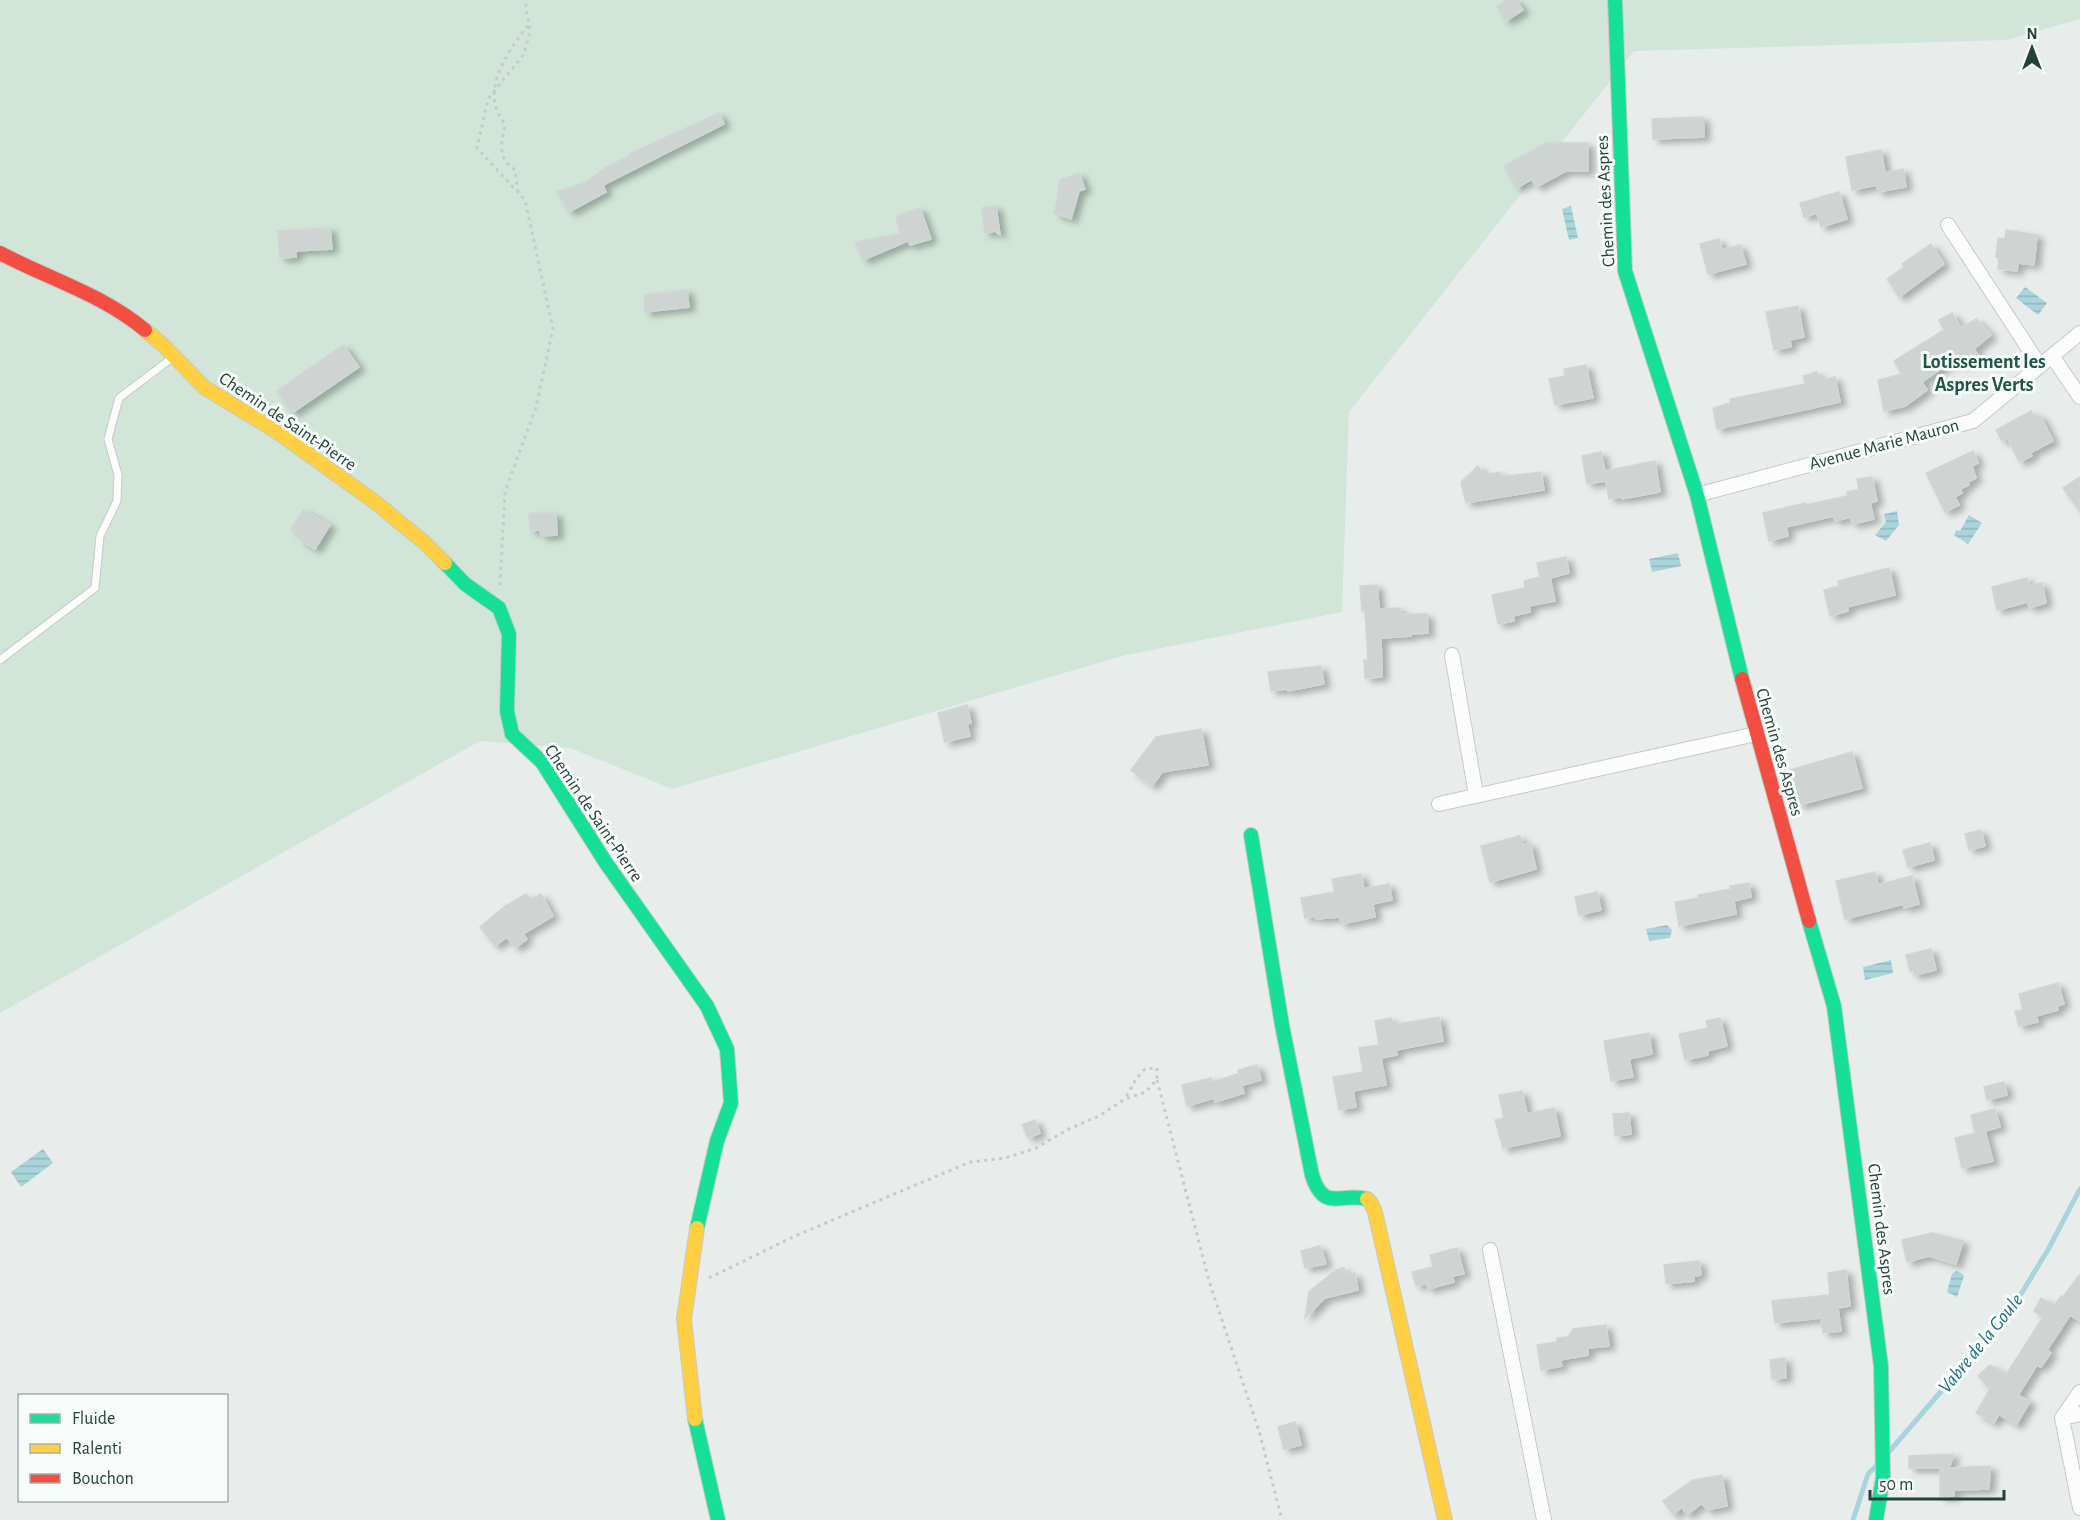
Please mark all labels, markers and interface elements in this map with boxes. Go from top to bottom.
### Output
north arrow [2002,18,2062,78]
text: N [2026,26,2038,42]
street label: Chemin des Aspres [1594,135,1618,267]
district label: Lotissement les Aspres Verts [1922,352,2046,395]
street label: Chemin de Saint-Pierre [216,369,359,474]
street label: Avenue Marie Mauron [1807,416,1961,474]
street label: Chemin des Aspres [1752,686,1806,818]
street label: Chemin de Saint-Pierre [541,742,646,885]
street label: Chemin des Aspres [1864,1162,1898,1296]
water label: Vabre de la Goule [1935,1290,2027,1397]
legend [18,1394,228,1502]
text: Fluide [72,1410,115,1428]
text: Ralenti [72,1440,122,1458]
scale bar [1870,1463,2004,1501]
text: Bouchon [72,1470,134,1488]
text: 50 m [1879,1476,1913,1494]

